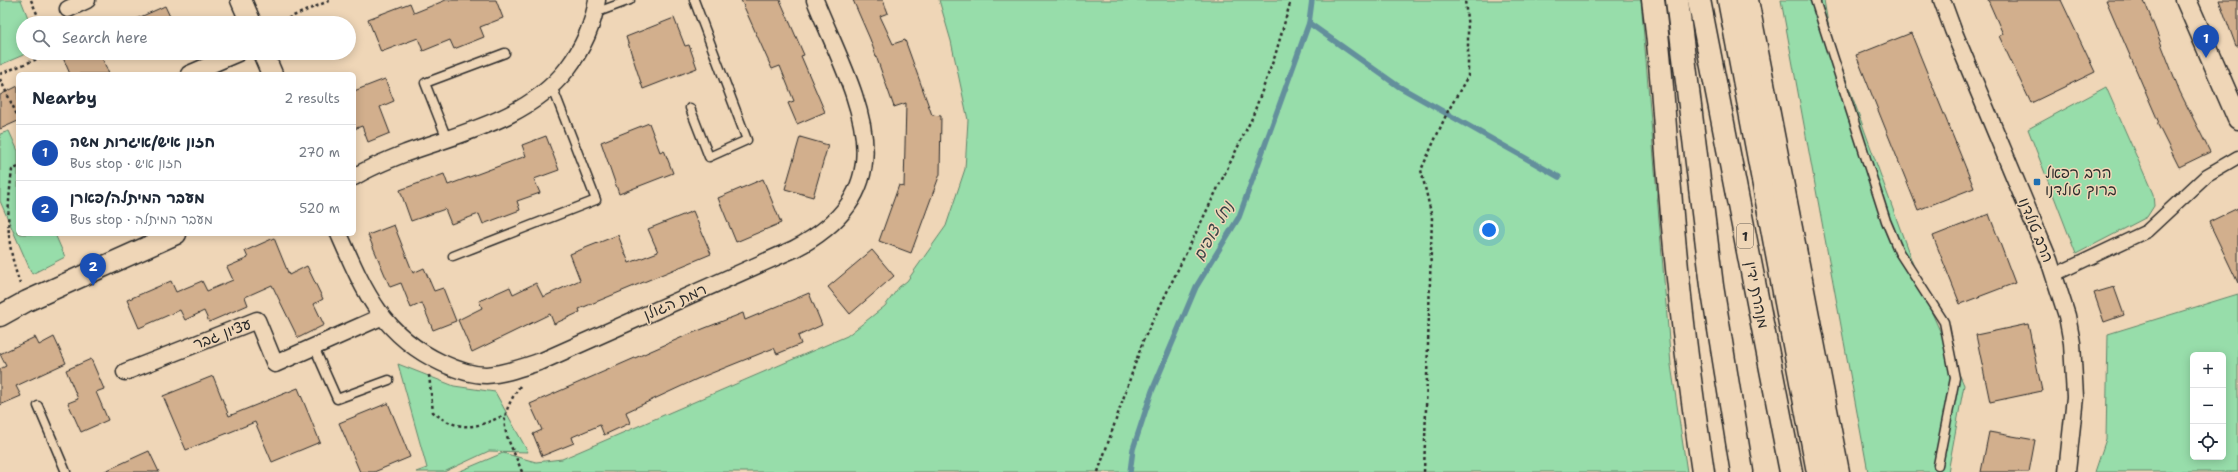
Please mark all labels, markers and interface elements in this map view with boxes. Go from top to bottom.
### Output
search box [16,16,356,60]
pin: 1 [2193,25,2219,58]
icon: search [30,27,52,49]
text: Search here [62,28,148,48]
text: Nearby [32,87,97,109]
text: 2 results [284,90,340,107]
text: חזון איש/איגרות משה [70,132,215,152]
text: 1 [42,144,48,161]
text: 270 m [298,144,340,161]
text: Bus stop · חזון איש [70,155,182,172]
place label: הרב רפאל ברוך טולדנו [2045,163,2117,200]
marker: הרב רפאל ברוך טולדנו [2032,177,2042,187]
text: מעבר המיתלה/פארן [70,188,205,208]
street label: הרב טולדנו [2014,195,2058,265]
water label: נחל צופים [1188,197,1238,264]
text: 2 [40,200,50,217]
text: 520 m [299,200,340,217]
text: Bus stop · מעבר המיתלה [70,211,213,228]
your location [1479,220,1499,240]
road number: 1 [1737,224,1753,248]
pin: 2 [80,253,106,286]
street label: מנהרת ידין [1741,260,1773,330]
street label: רמת הגולן [640,279,710,325]
street label: עציון גבר [190,314,254,354]
map controls [2190,352,2226,460]
button: + [2190,352,2226,388]
button: − [2190,388,2226,424]
button: locate [2190,424,2226,460]

